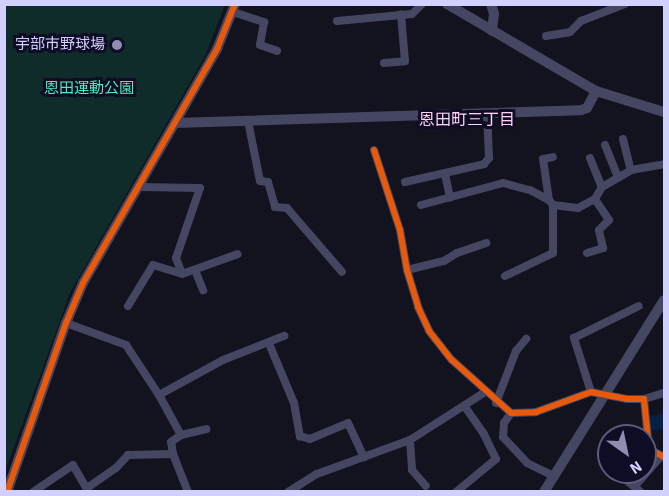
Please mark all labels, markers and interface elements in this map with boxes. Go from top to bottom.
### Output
place label: 宇部市野球場 [15,36,105,54]
marker: 宇部市野球場 [110,38,124,52]
park label: 恩田運動公園 [44,80,134,98]
district label: 恩田町三丁目 [419,110,515,130]
north arrow [597,424,657,484]
text: N [625,455,646,480]

